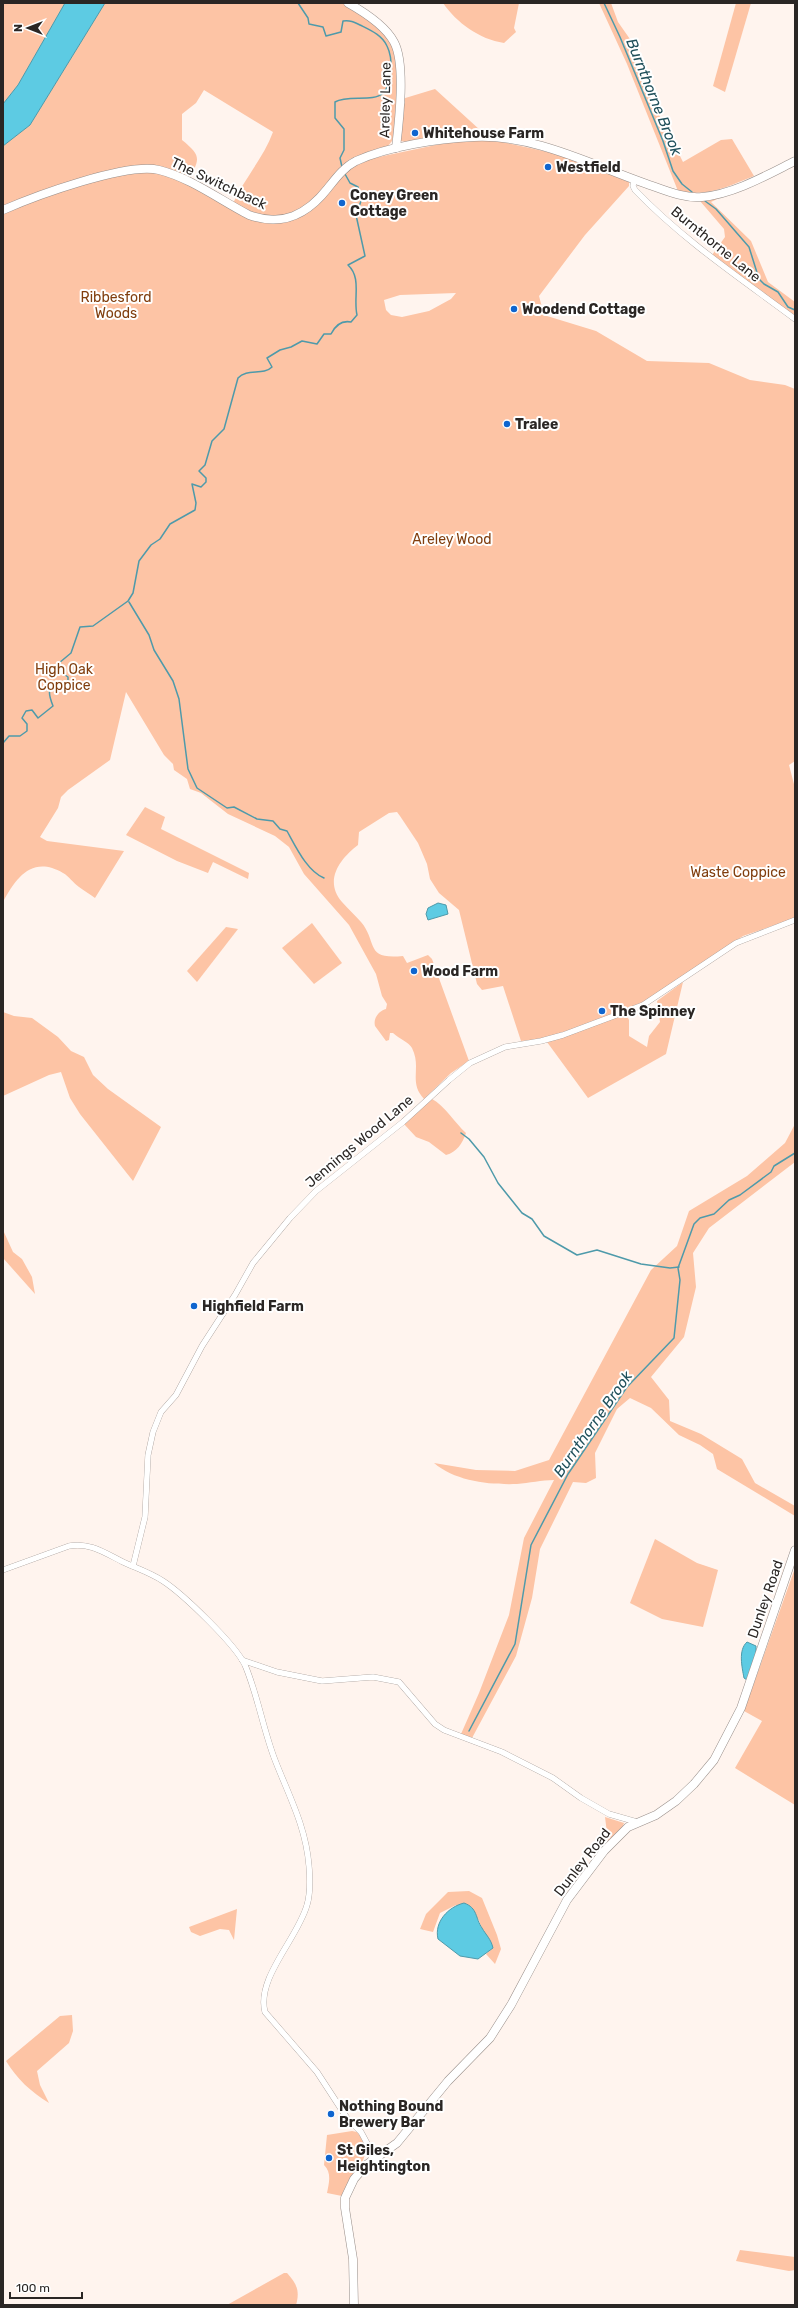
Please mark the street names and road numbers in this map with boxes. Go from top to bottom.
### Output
street label: Areley Lane [376,62,395,138]
street label: The Switchback [168,154,270,213]
street label: Burnthorne Lane [667,203,764,286]
street label: Jennings Wood Lane [302,1091,417,1191]
street label: Dunley Road [744,1558,787,1640]
street label: Dunley Road [551,1825,614,1900]

